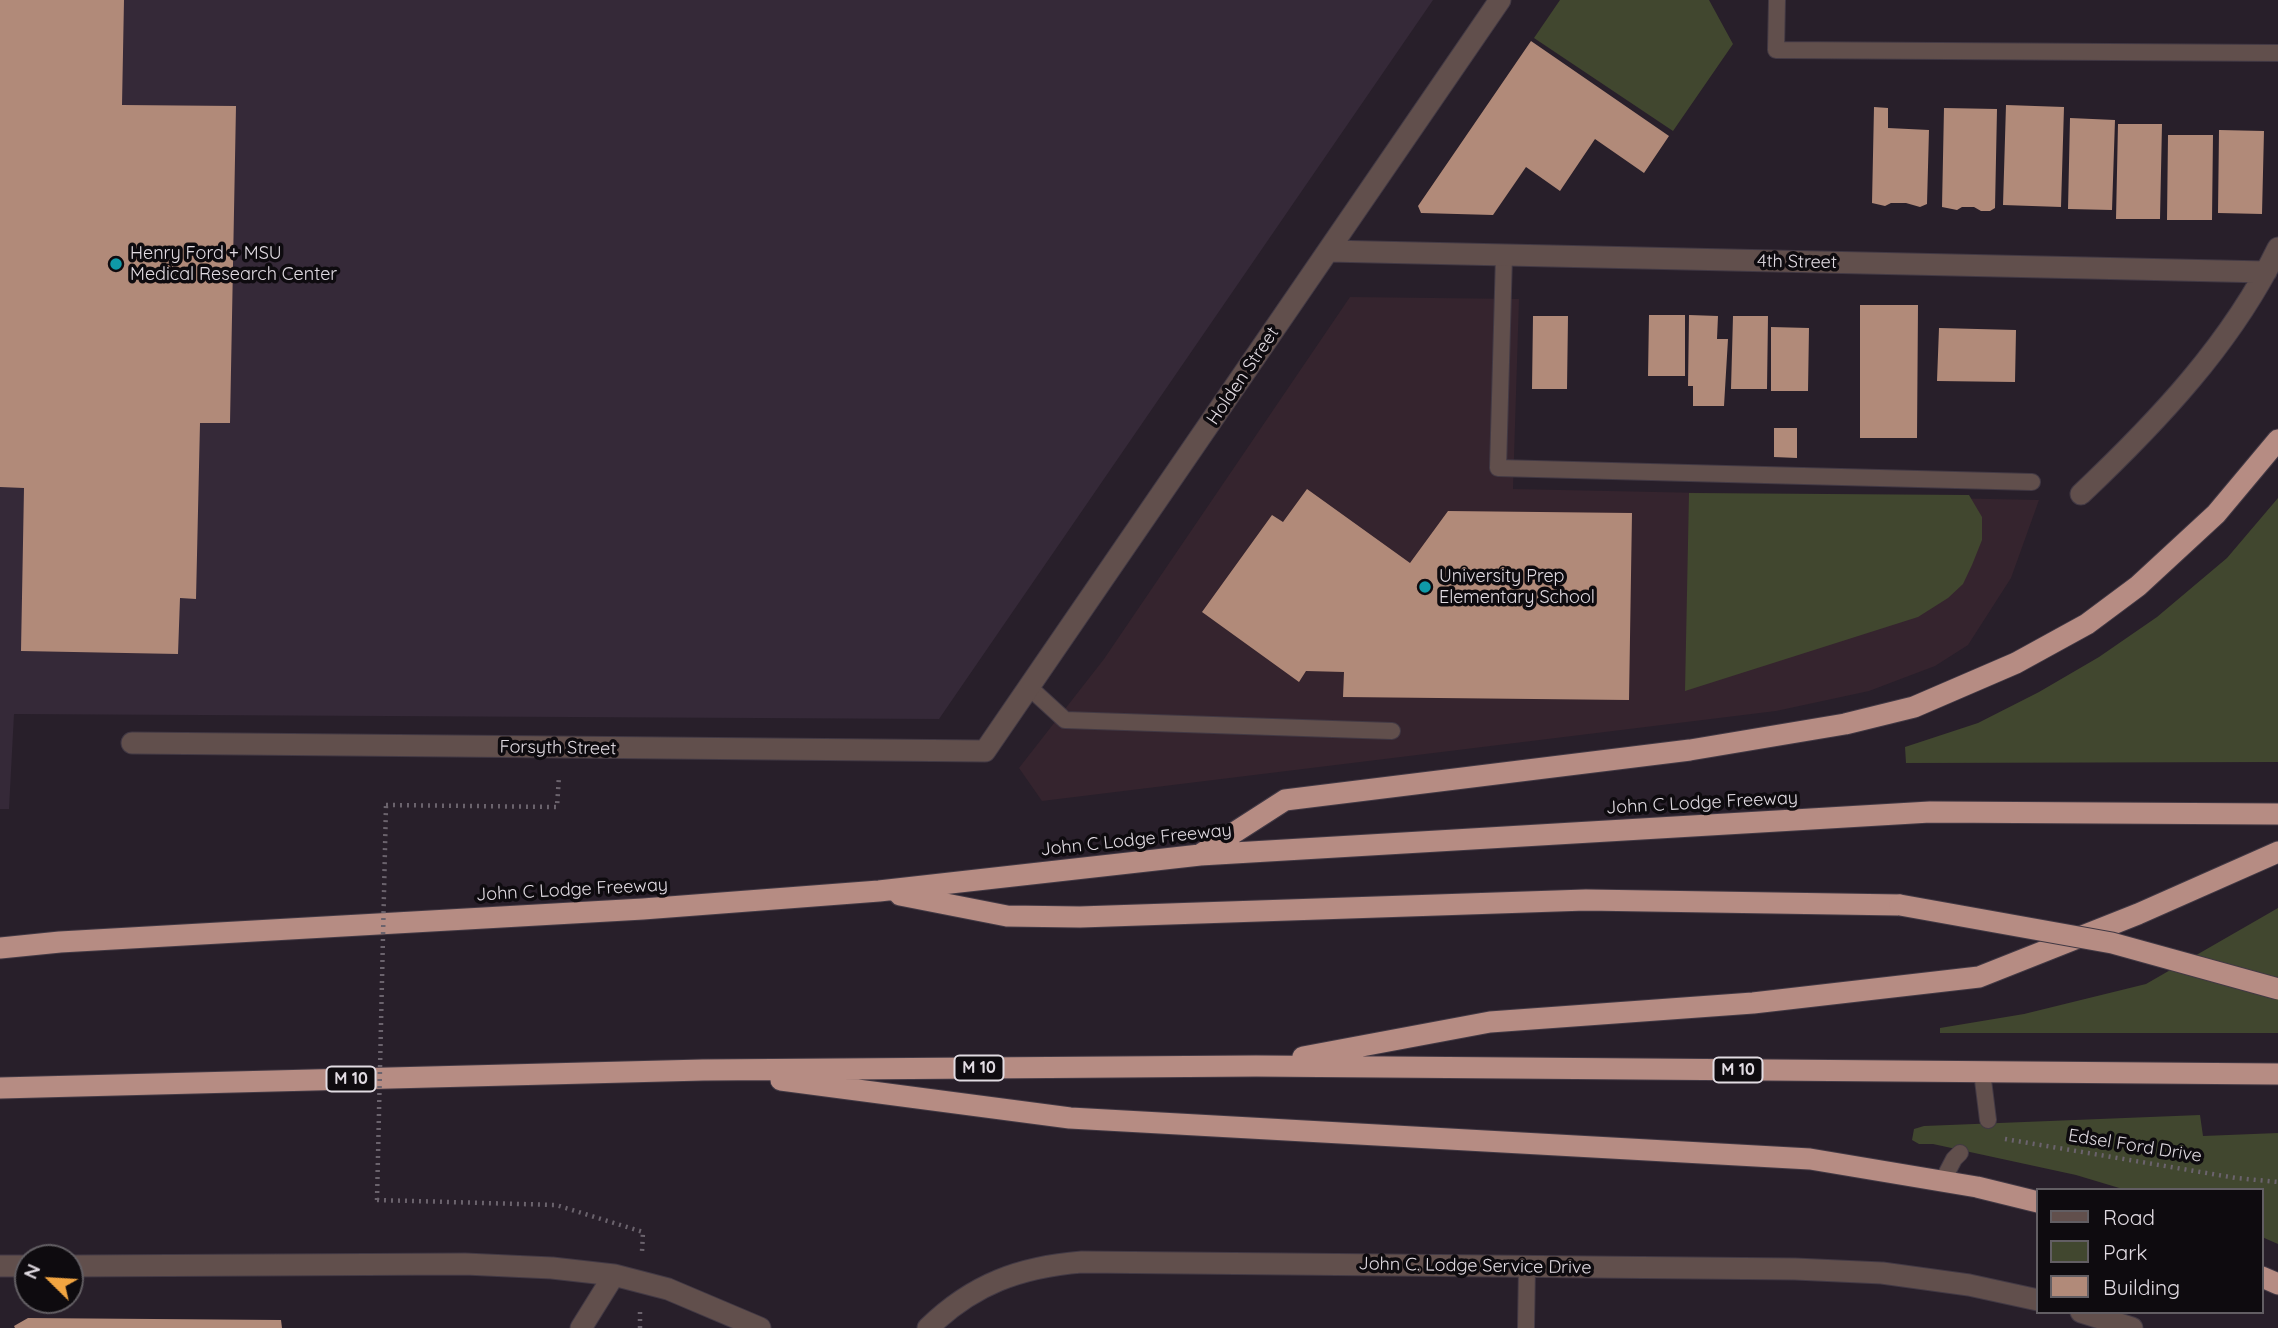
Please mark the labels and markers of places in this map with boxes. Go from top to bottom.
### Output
place label: Henry Ford + MSU Medical Research Center [130,243,337,286]
marker: Henry Ford + MSU Medical Research Center [108,256,124,272]
place label: University Prep Elementary School [1439,566,1595,608]
marker: University Prep Elementary School [1417,579,1433,595]

